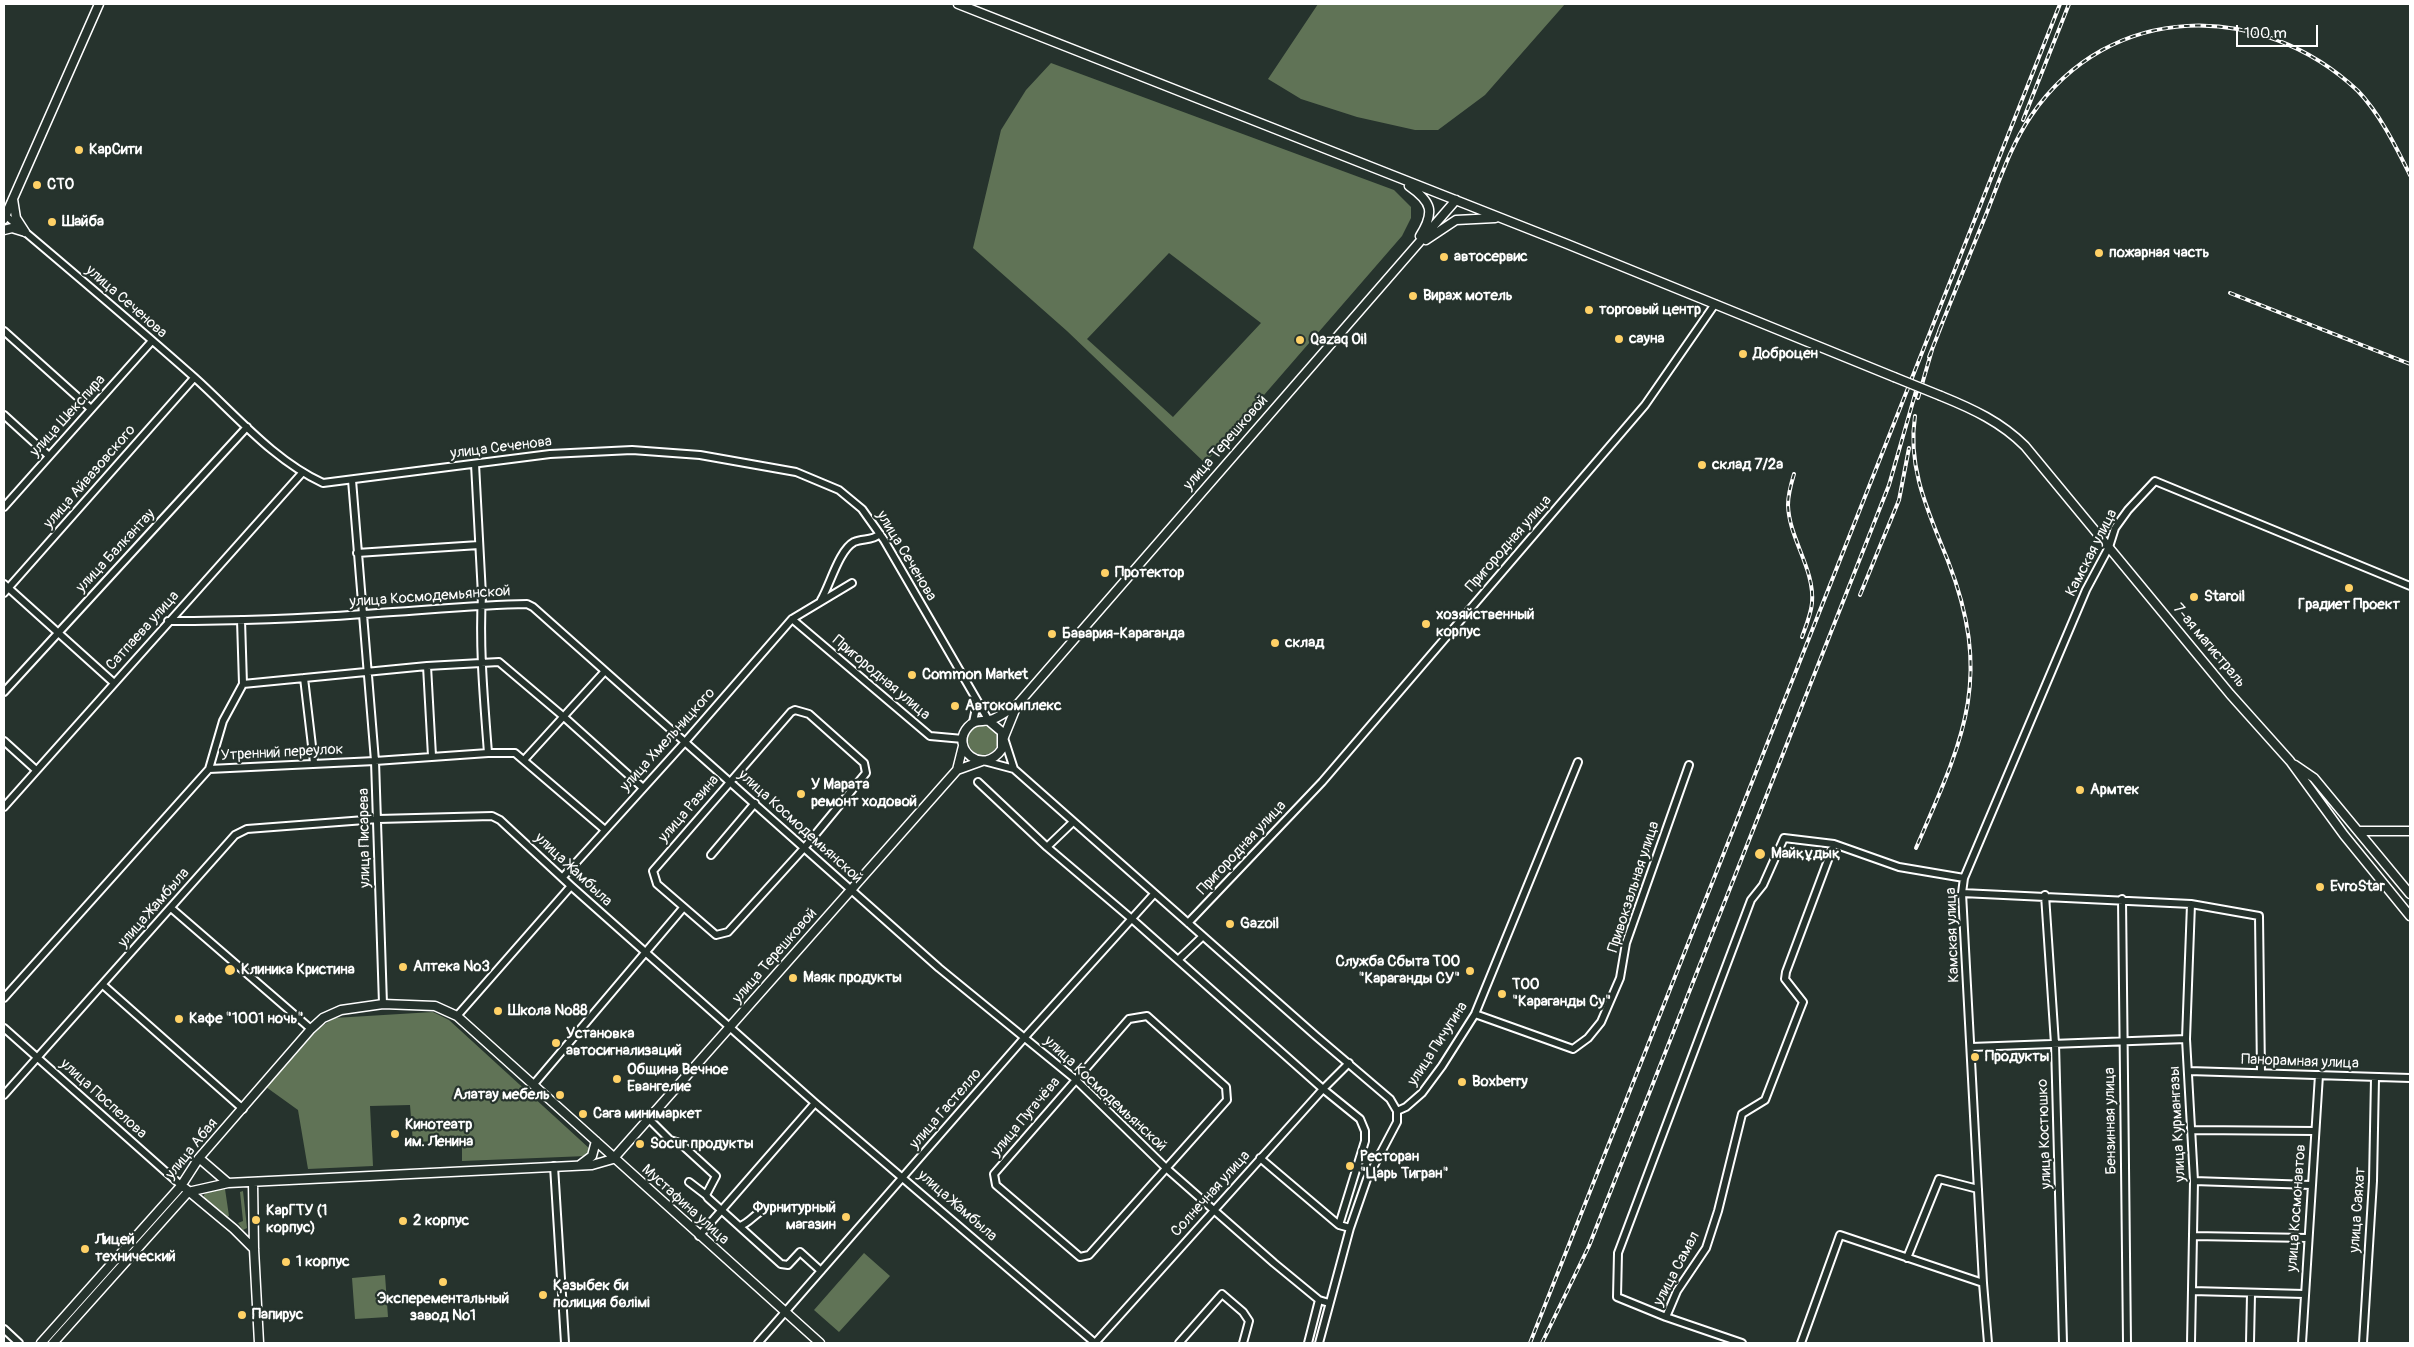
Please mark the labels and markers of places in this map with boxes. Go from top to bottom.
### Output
place label: КарСити [89,141,142,159]
marker: КарСити [73,144,85,156]
place label: СТО [47,176,74,194]
marker: СТО [31,179,43,191]
place label: Шайба [62,213,104,231]
marker: Шайба [46,216,58,228]
place label: пожарная часть [2109,244,2209,262]
marker: пожарная часть [2093,247,2105,259]
place label: автосервис [1454,248,1528,266]
marker: автосервис [1438,251,1450,263]
place label: Вираж мотель [1423,287,1513,305]
marker: Вираж мотель [1407,290,1419,302]
place label: торговый центр [1599,301,1701,319]
marker: торговый центр [1583,304,1595,316]
place label: сауна [1629,330,1664,348]
place label: Qazaq Oil [1310,331,1367,349]
marker: сауна [1613,333,1625,345]
marker: Qazaq Oil [1294,334,1306,346]
place label: Доброцен [1753,345,1818,363]
marker: Доброцен [1737,348,1749,360]
place label: склад 7/2а [1712,456,1783,474]
marker: склад 7/2а [1696,459,1708,471]
place label: Протектор [1115,564,1184,582]
marker: Протектор [1099,567,1111,579]
marker: Градиет Проект [2343,582,2355,594]
place label: Staroil [2204,588,2245,606]
marker: Staroil [2188,591,2200,603]
place label: Градиет Проект [2298,596,2400,614]
place label: хозяйственный корпус [1436,606,1534,641]
marker: хозяйственный корпус [1420,618,1432,630]
place label: Бавария-Караганда [1062,625,1185,643]
marker: Бавария-Караганда [1046,628,1058,640]
place label: склад [1285,634,1324,652]
marker: склад [1269,637,1281,649]
place label: Common Market [922,666,1028,684]
marker: Common Market [906,669,918,681]
place label: Автокомплекс [965,697,1062,715]
marker: Автокомплекс [949,700,961,712]
place label: У Марата ремонт ходовой [811,776,917,811]
place label: Армтек [2090,781,2139,799]
marker: Армтек [2074,784,2086,796]
marker: У Марата ремонт ходовой [795,788,807,800]
place label: Майқұдық [1771,845,1840,863]
marker: Майқұдық [1753,847,1767,861]
place label: EvroStar [2330,878,2385,896]
marker: EvroStar [2314,881,2326,893]
place label: Gazoil [1240,915,1279,933]
marker: Gazoil [1224,918,1236,930]
place label: Служба Сбыта ТОО "Караганды СУ" [1335,953,1460,988]
place label: Аптека №3 [413,958,490,976]
place label: Клиника Кристина [241,961,355,979]
marker: Аптека №3 [397,961,409,973]
marker: Клиника Кристина [223,963,237,977]
marker: Служба Сбыта ТОО "Караганды СУ" [1464,965,1476,977]
place label: Маяк продукты [803,969,902,987]
marker: Маяк продукты [787,972,799,984]
place label: ТОО "Караганды Су" [1512,976,1611,1011]
marker: ТОО "Караганды Су" [1496,988,1508,1000]
place label: Школа №88 [508,1002,587,1020]
marker: Школа №88 [492,1005,504,1017]
place label: Кафе "1001 ночь" [189,1010,304,1028]
marker: Кафе "1001 ночь" [173,1013,185,1025]
place label: Установка автосигнализаций [566,1025,682,1060]
marker: Установка автосигнализаций [550,1037,562,1049]
place label: Продукты [1985,1048,2049,1066]
marker: Продукты [1969,1051,1981,1063]
place label: Община Вечное Евангелие [627,1061,728,1096]
marker: Община Вечное Евангелие [611,1073,623,1085]
place label: Boxberry [1472,1073,1528,1091]
marker: Boxberry [1456,1076,1468,1088]
place label: Алатау мебель [453,1086,550,1104]
marker: Алатау мебель [554,1089,566,1101]
place label: Сага минимаркет [593,1105,702,1123]
marker: Сага минимаркет [577,1108,589,1120]
place label: Кинотеатр им. Ленина [405,1116,473,1151]
marker: Кинотеатр им. Ленина [389,1128,401,1140]
place label: Socur продукты [650,1135,754,1153]
marker: Socur продукты [634,1138,646,1150]
place label: Ресторан "Царь Тигран" [1360,1148,1449,1183]
marker: Ресторан "Царь Тигран" [1344,1160,1356,1172]
place label: Фурнитурный магазин [753,1199,836,1234]
place label: КарГТУ (1 корпус) [266,1202,327,1237]
marker: Фурнитурный магазин [840,1211,852,1223]
place label: 2 корпус [413,1212,469,1230]
marker: КарГТУ (1 корпус) [250,1214,262,1226]
marker: 2 корпус [397,1215,409,1227]
place label: Лицей технический [95,1231,176,1266]
marker: Лицей технический [79,1243,91,1255]
place label: 1 корпус [296,1253,350,1271]
marker: 1 корпус [280,1256,292,1268]
marker: Эксперементальный завод №1 [437,1276,449,1288]
place label: Қазыбек би полиция бөлімі [553,1277,650,1312]
marker: Қазыбек би полиция бөлімі [537,1289,549,1301]
place label: Эксперементальный завод №1 [377,1290,509,1325]
place label: Папирус [252,1306,303,1324]
marker: Папирус [236,1309,248,1321]

